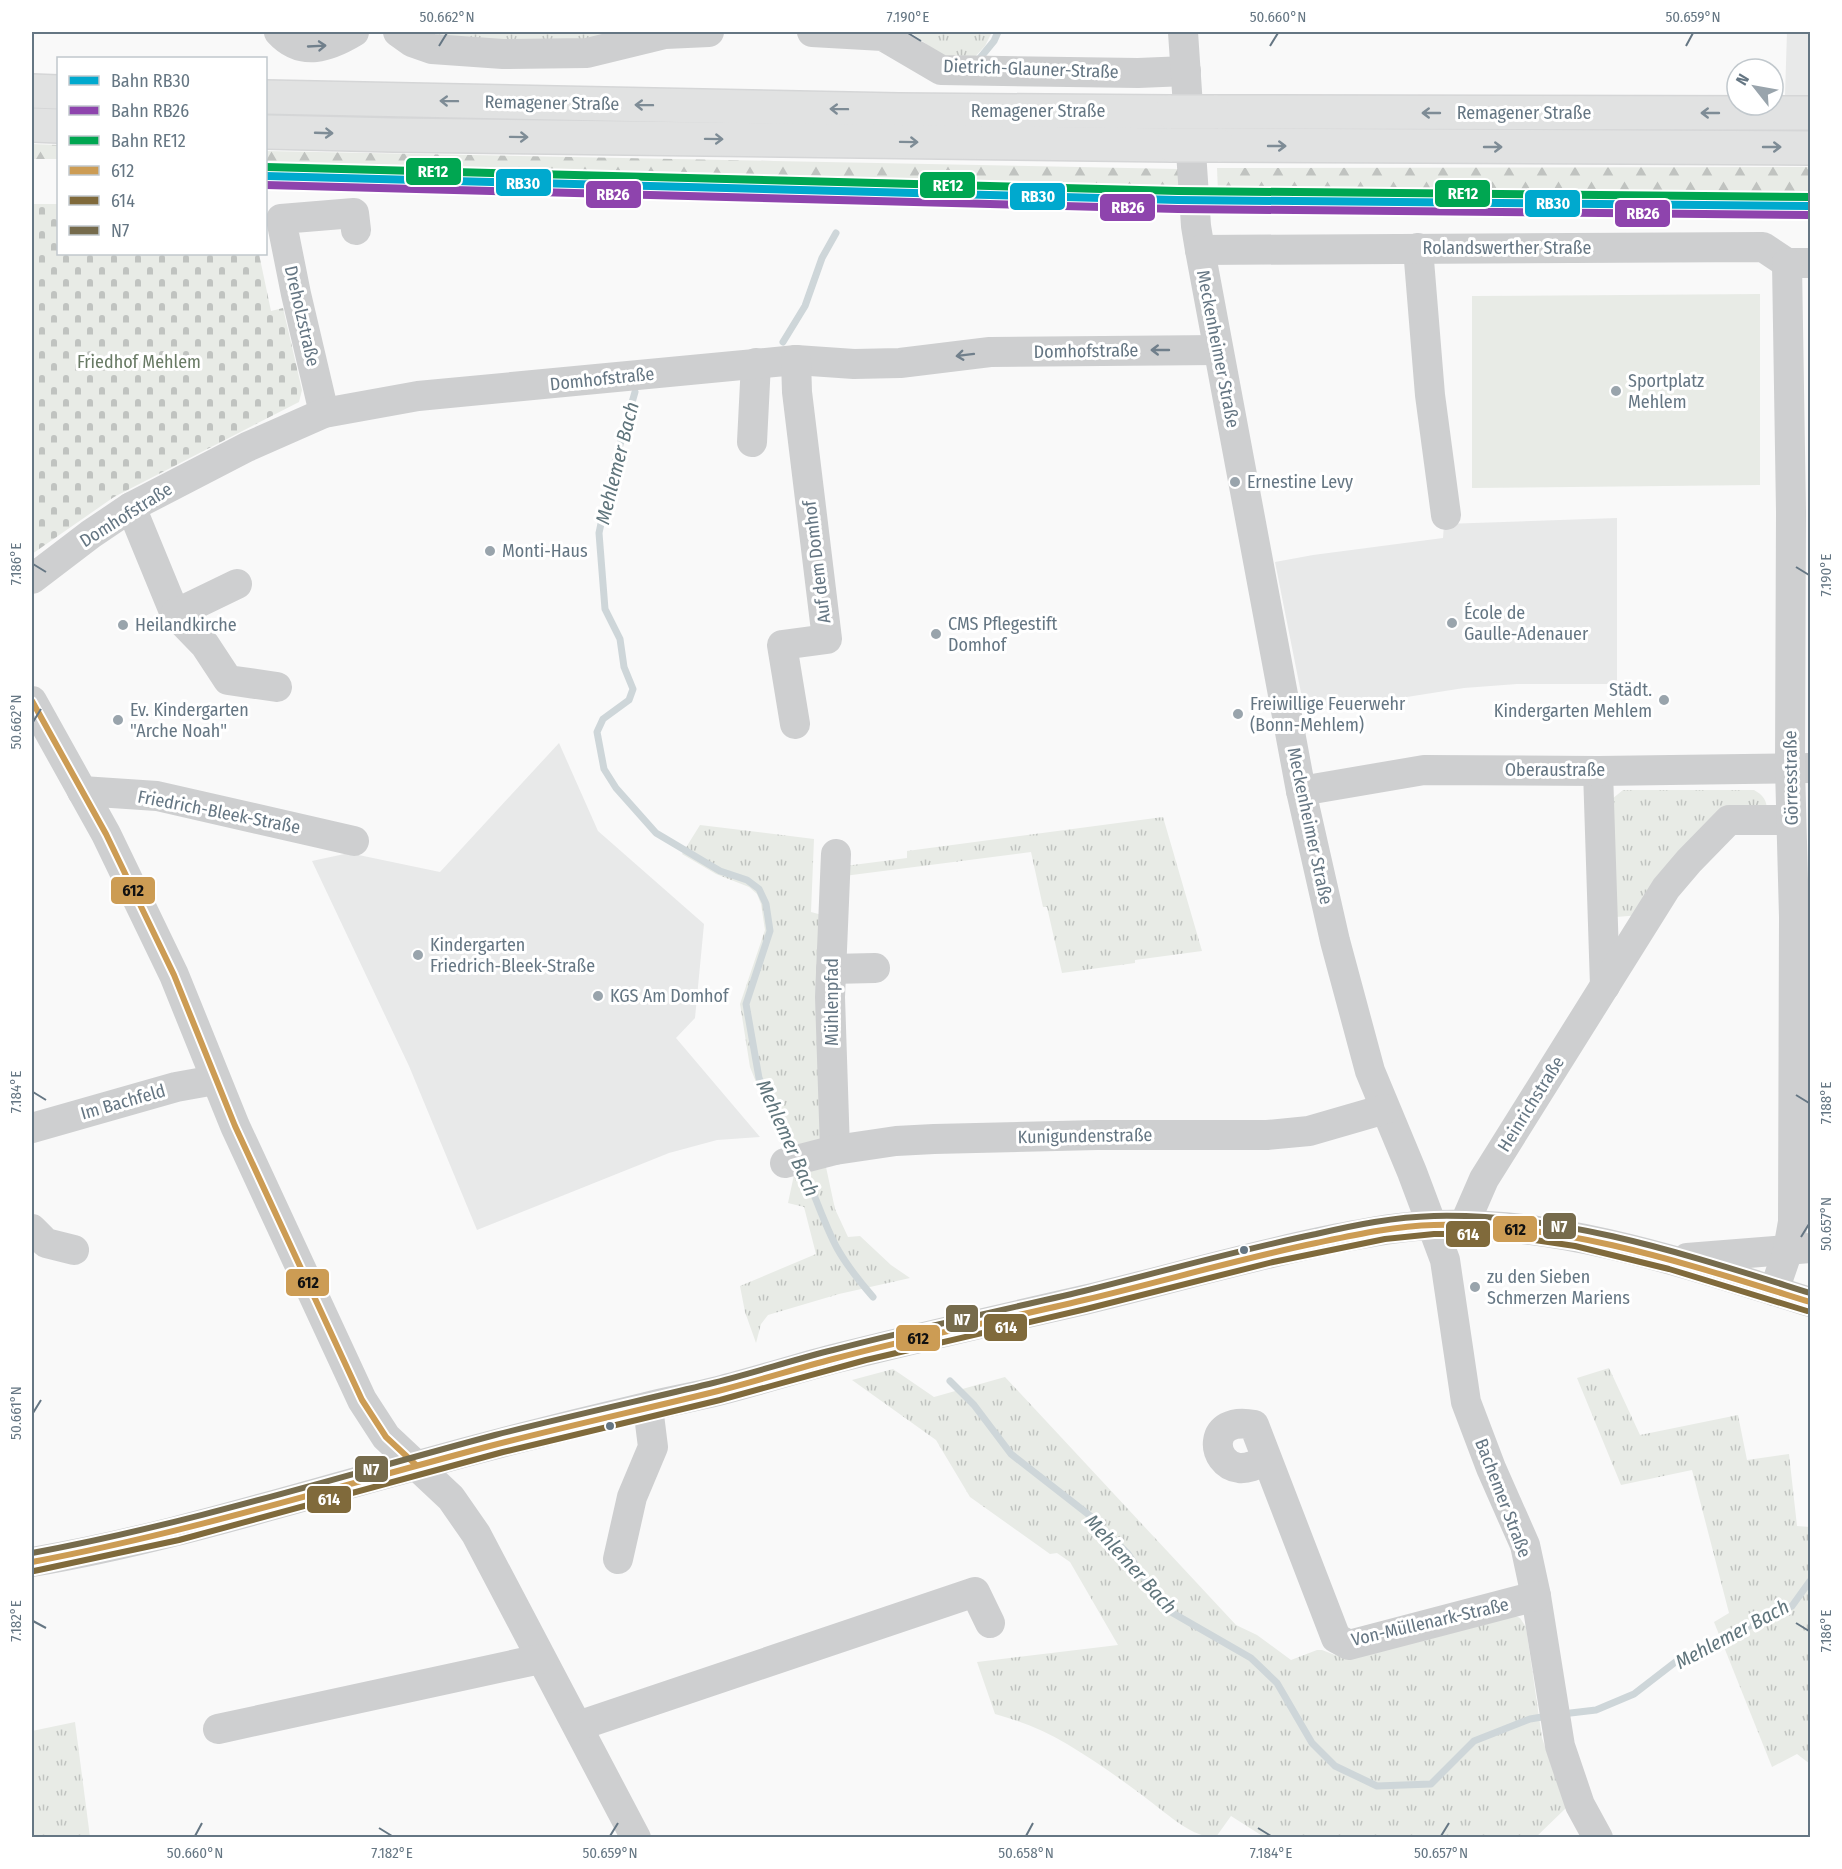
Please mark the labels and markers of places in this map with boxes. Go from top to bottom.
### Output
place label: Sportplatz Mehlem [1628,370,1704,413]
marker: Sportplatz Mehlem [1609,384,1623,398]
place label: Ernestine Levy [1247,471,1353,493]
marker: Ernestine Levy [1228,475,1242,489]
place label: Monti-Haus [502,540,588,562]
marker: Monti-Haus [483,544,497,558]
place label: École de Gaulle-Adenauer [1464,601,1589,645]
place label: CMS Pflegestift Domhof [948,613,1057,656]
place label: Heilandkirche [135,614,237,636]
marker: École de Gaulle-Adenauer [1445,616,1459,630]
marker: Heilandkirche [116,618,130,632]
marker: CMS Pflegestift Domhof [929,627,943,641]
place label: Städt. Kindergarten Mehlem [1494,679,1652,722]
place label: Freiwillige Feuerwehr (Bonn-Mehlem) [1250,693,1406,736]
marker: Städt. Kindergarten Mehlem [1657,693,1671,707]
place label: Ev. Kindergarten "Arche Noah" [130,699,249,742]
marker: Freiwillige Feuerwehr (Bonn-Mehlem) [1231,707,1245,721]
marker: Ev. Kindergarten "Arche Noah" [111,713,125,727]
place label: Kindergarten Friedrich-Bleek-Straße [430,934,595,977]
marker: Kindergarten Friedrich-Bleek-Straße [411,948,425,962]
place label: KGS Am Domhof [610,985,730,1007]
marker: KGS Am Domhof [591,989,605,1003]
unlabelled marker [1238,1244,1250,1256]
place label: zu den Sieben Schmerzen Mariens [1487,1266,1630,1309]
marker: zu den Sieben Schmerzen Mariens [1468,1280,1482,1294]
unlabelled marker [604,1420,616,1432]

